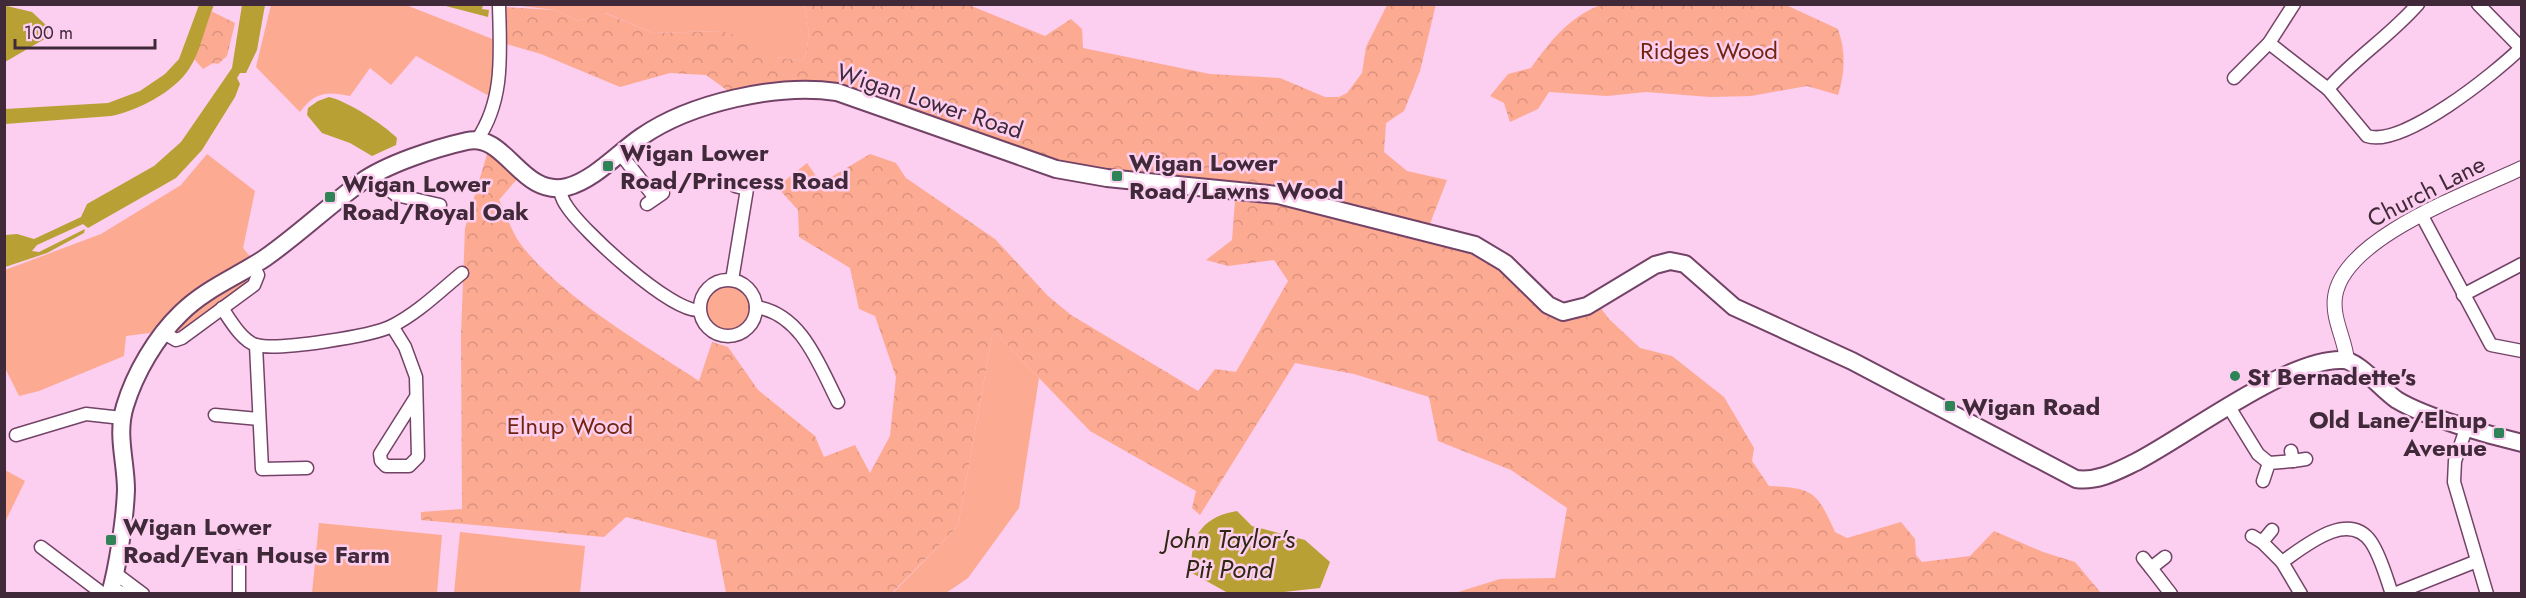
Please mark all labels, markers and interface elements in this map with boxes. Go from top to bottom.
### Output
scale bar [15,12,154,50]
text: 100 m [24,20,73,46]
park label: Ridges Wood [1640,33,1778,68]
street label: Wigan Lower Road [832,54,1028,148]
place label: Wigan Lower Road/Princess Road [620,135,849,198]
place label: Wigan Lower Road/Lawns Wood [1129,145,1344,208]
street label: Church Lane [2361,146,2491,236]
marker: Wigan Lower Road/Princess Road [601,159,615,173]
place label: Wigan Lower Road/Royal Oak [342,166,529,229]
marker: Wigan Lower Road/Lawns Wood [1110,169,1124,183]
marker: Wigan Lower Road/Royal Oak [323,190,337,204]
place label: St Bernadette's [2247,359,2416,394]
marker: St Bernadette's [2228,369,2242,383]
place label: Wigan Road [1962,389,2100,424]
marker: Wigan Road [1943,399,1957,413]
place label: Old Lane/Elnup Avenue [2309,402,2487,465]
park label: Elnup Wood [507,408,633,443]
marker: Old Lane/Elnup Avenue [2492,426,2506,440]
place label: Wigan Lower Road/Evan House Farm [123,509,390,572]
water label: John Taylor's Pit Pond [1158,520,1296,588]
marker: Wigan Lower Road/Evan House Farm [104,533,118,547]

